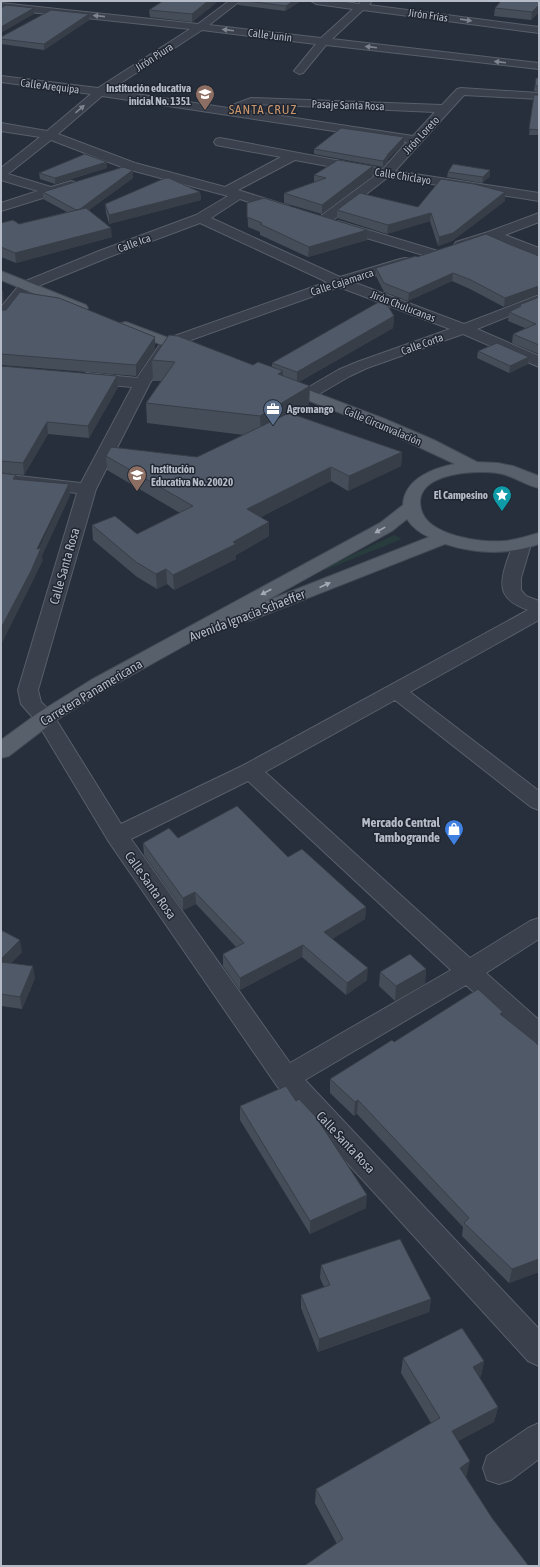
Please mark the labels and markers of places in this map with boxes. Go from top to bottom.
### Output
place label: Institución educativa inicial No. 1351 [106,82,191,107]
school or university icon: Institución educativa inicial No. 1351 [194,83,216,111]
office icon: Agromango [262,398,284,426]
place label: Agromango [286,403,334,415]
place label: Institución Educativa No. 20020 [151,463,233,488]
school or university icon: Institución Educativa No. 20020 [126,464,148,492]
place icon: El Campesino [491,484,513,512]
place label: El Campesino [434,489,488,501]
place label: Mercado Central Tambogrande [362,815,441,845]
shop icon: Mercado Central Tambogrande [443,818,465,846]

